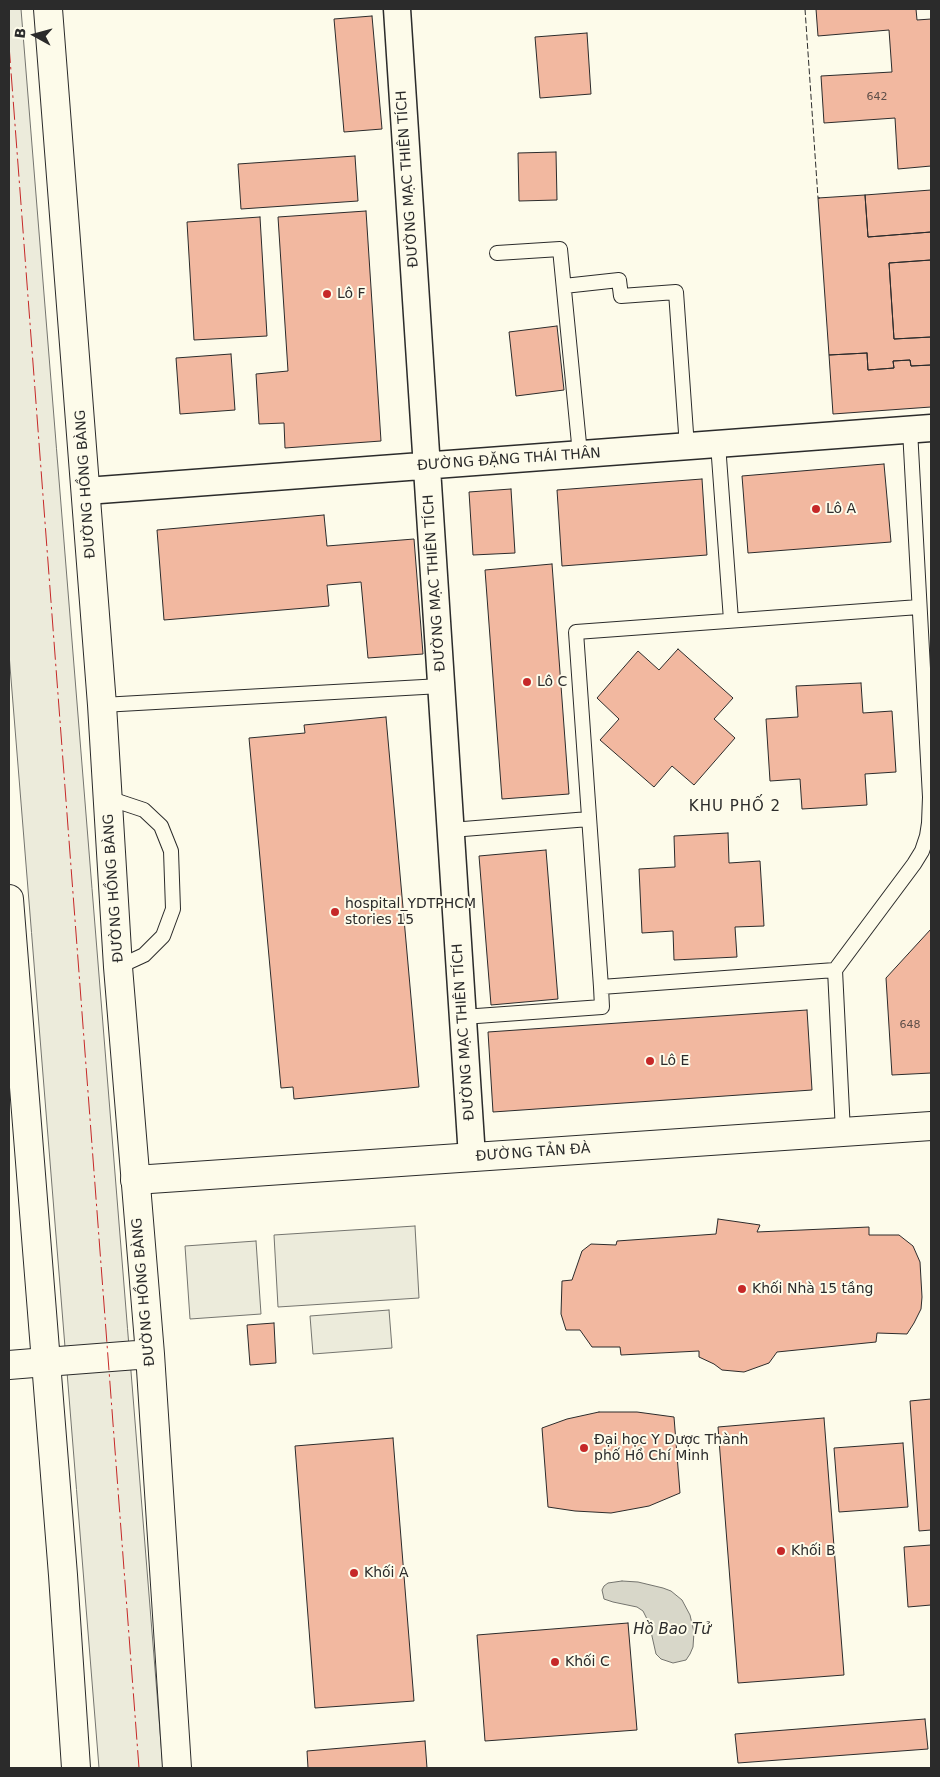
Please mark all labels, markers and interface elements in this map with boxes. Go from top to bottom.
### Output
north arrow [10,10,60,60]
text: B [12,27,29,39]
street label: ĐƯỜNG MẠC THIÊN TÍCH [393,90,423,268]
house number: 642 [867,90,887,104]
place label: Lô F [337,286,366,302]
marker: Lô F [321,288,333,300]
street label: ĐƯỜNG HỒNG BÀNG [72,409,100,559]
street label: ĐƯỜNG ĐẶNG THÁI THÂN [417,445,601,475]
street label: ĐƯỜNG MẠC THIÊN TÍCH [420,494,450,672]
place label: Lô A [826,501,856,517]
marker: Lô A [810,503,822,515]
place label: Lô C [537,674,567,690]
marker: Lô C [521,676,533,688]
district label: KHU PHỐ 2 [688,798,782,816]
street label: ĐƯỜNG HỒNG BÀNG [100,813,128,963]
place label: hospital_YDTPHCM stories 15 [345,896,476,929]
marker: hospital_YDTPHCM stories 15 [329,906,341,918]
street label: ĐƯỜNG MẠC THIÊN TÍCH [449,943,479,1121]
house number: 648 [900,1018,920,1032]
place label: Lô E [660,1053,689,1069]
marker: Lô E [644,1055,656,1067]
street label: ĐƯỜNG TẢN ĐÀ [475,1141,591,1165]
street label: ĐƯỜNG HỒNG BÀNG [129,1217,159,1367]
place label: Khối Nhà 15 tầng [752,1281,873,1297]
marker: Khối Nhà 15 tầng [736,1283,748,1295]
place label: Đại học Y Dược Thành phố Hồ Chí Minh [594,1432,748,1464]
marker: Đại học Y Dược Thành phố Hồ Chí Minh [578,1442,590,1454]
place label: Khối B [791,1543,836,1559]
marker: Khối B [775,1545,787,1557]
place label: Khối A [364,1565,409,1581]
marker: Khối A [348,1567,360,1579]
water label: Hồ Bao Tử [633,1621,711,1639]
place label: Khối C [565,1654,610,1670]
marker: Khối C [549,1656,561,1668]

